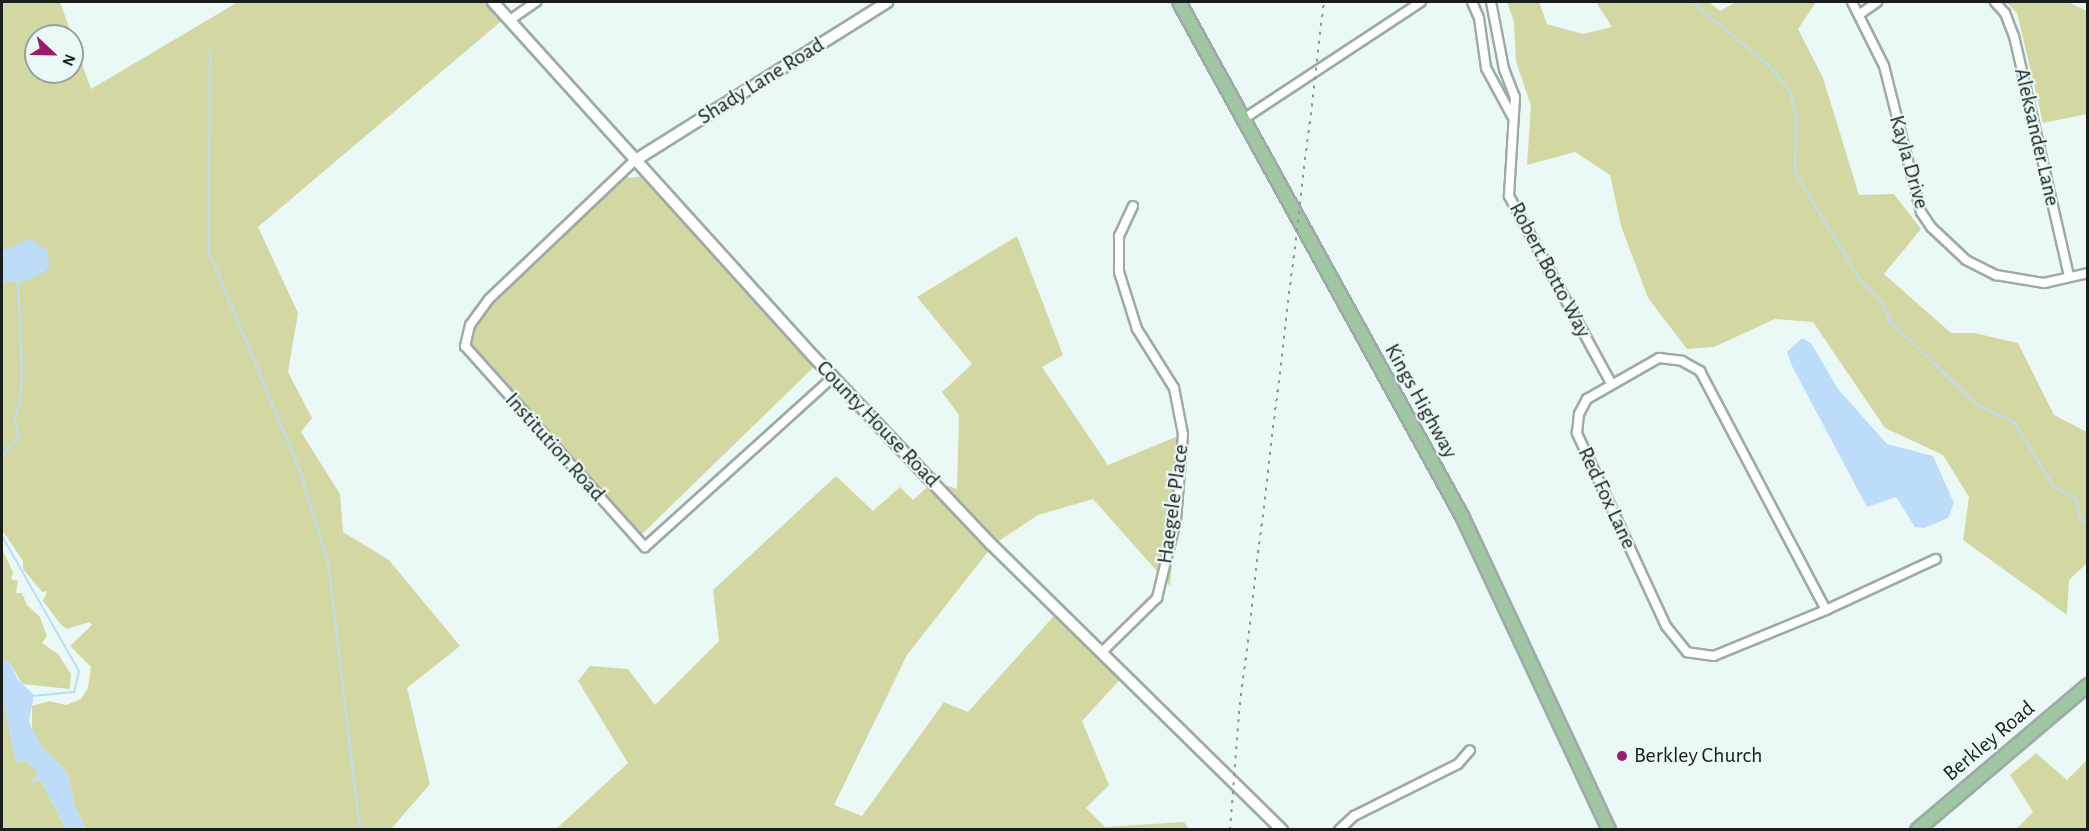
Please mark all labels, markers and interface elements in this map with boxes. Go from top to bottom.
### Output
north arrow [24,24,84,84]
street label: Shady Lane Road [693,32,829,130]
text: N [59,52,78,68]
street label: Aleksander Lane [2008,66,2066,208]
street label: Kayla Drive [1883,112,1935,212]
street label: Robert Botto Way [1503,198,1597,342]
street label: Kings Highway [1379,339,1463,463]
street label: County House Road [811,355,945,493]
street label: Institution Road [499,387,611,507]
street label: Haegele Place [1152,443,1194,565]
street label: Red Fox Lane [1572,443,1642,553]
street label: Berkley Road [1938,695,2040,787]
place label: Berkley Church [1634,743,1762,769]
marker: Berkley Church [1615,749,1629,763]

